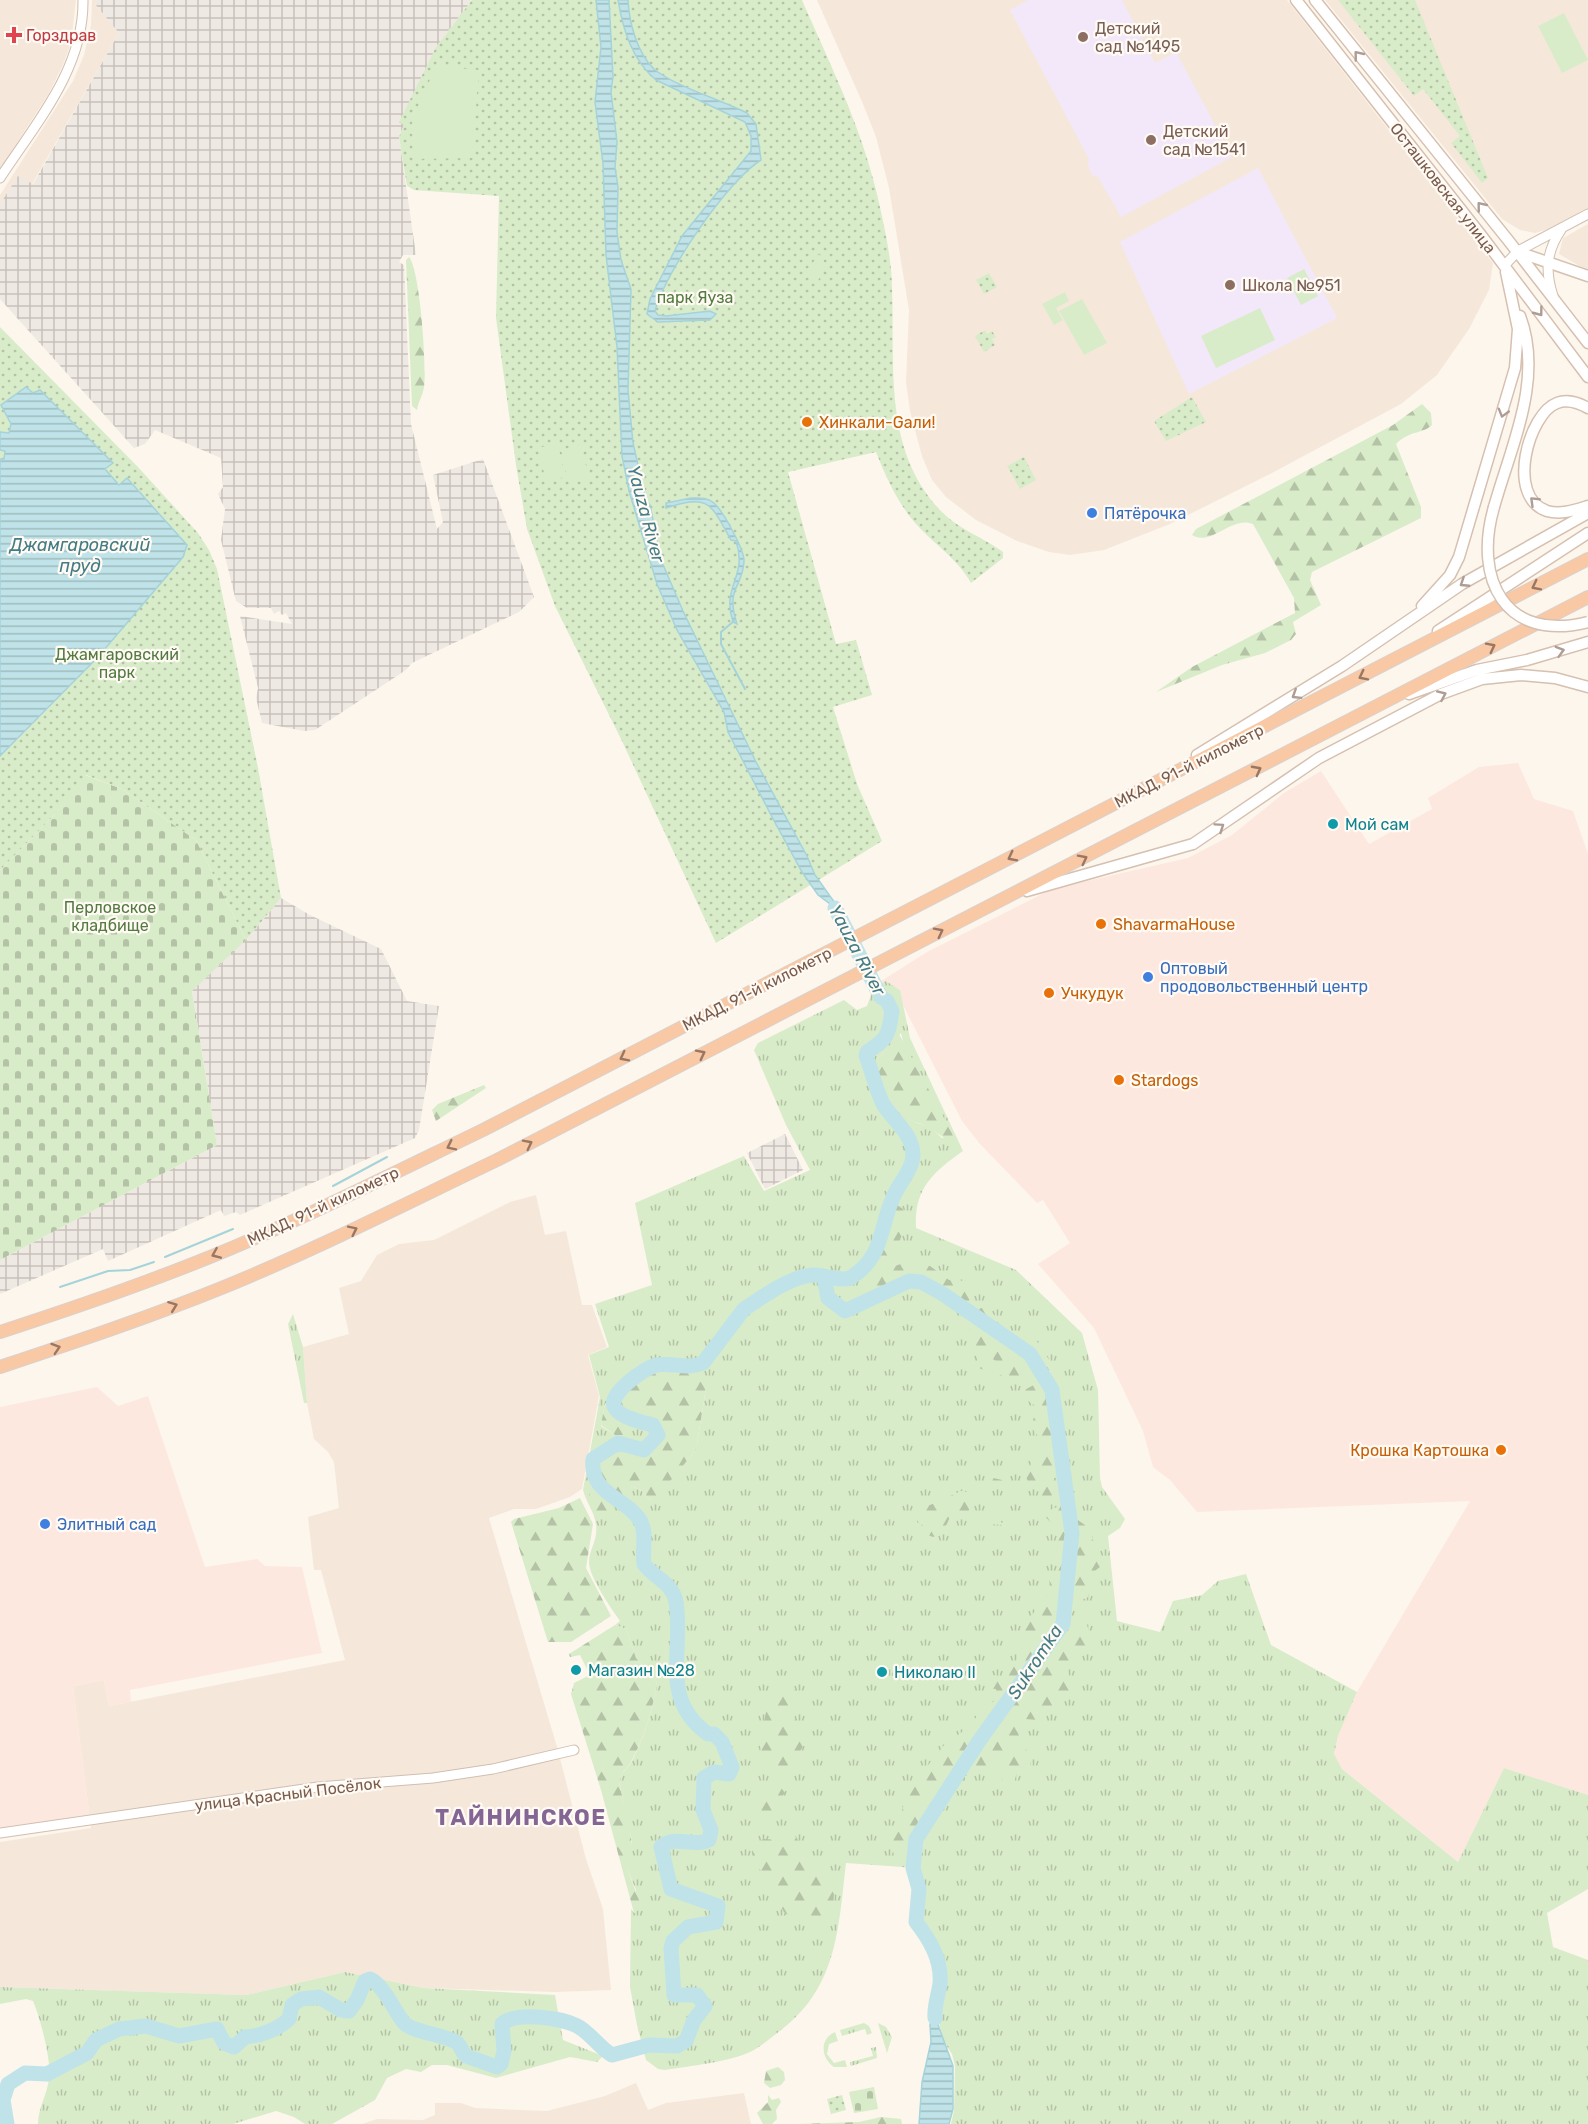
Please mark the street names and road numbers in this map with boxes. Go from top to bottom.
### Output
street label: Осташковская улица [1386,119,1500,257]
street label: МКАД, 91-й километр [1111,720,1267,812]
street label: МКАД, 91-й километр [679,943,835,1035]
street label: МКАД, 91-й километр [244,1163,402,1249]
street label: улица Красный Посёлок [194,1773,383,1815]

